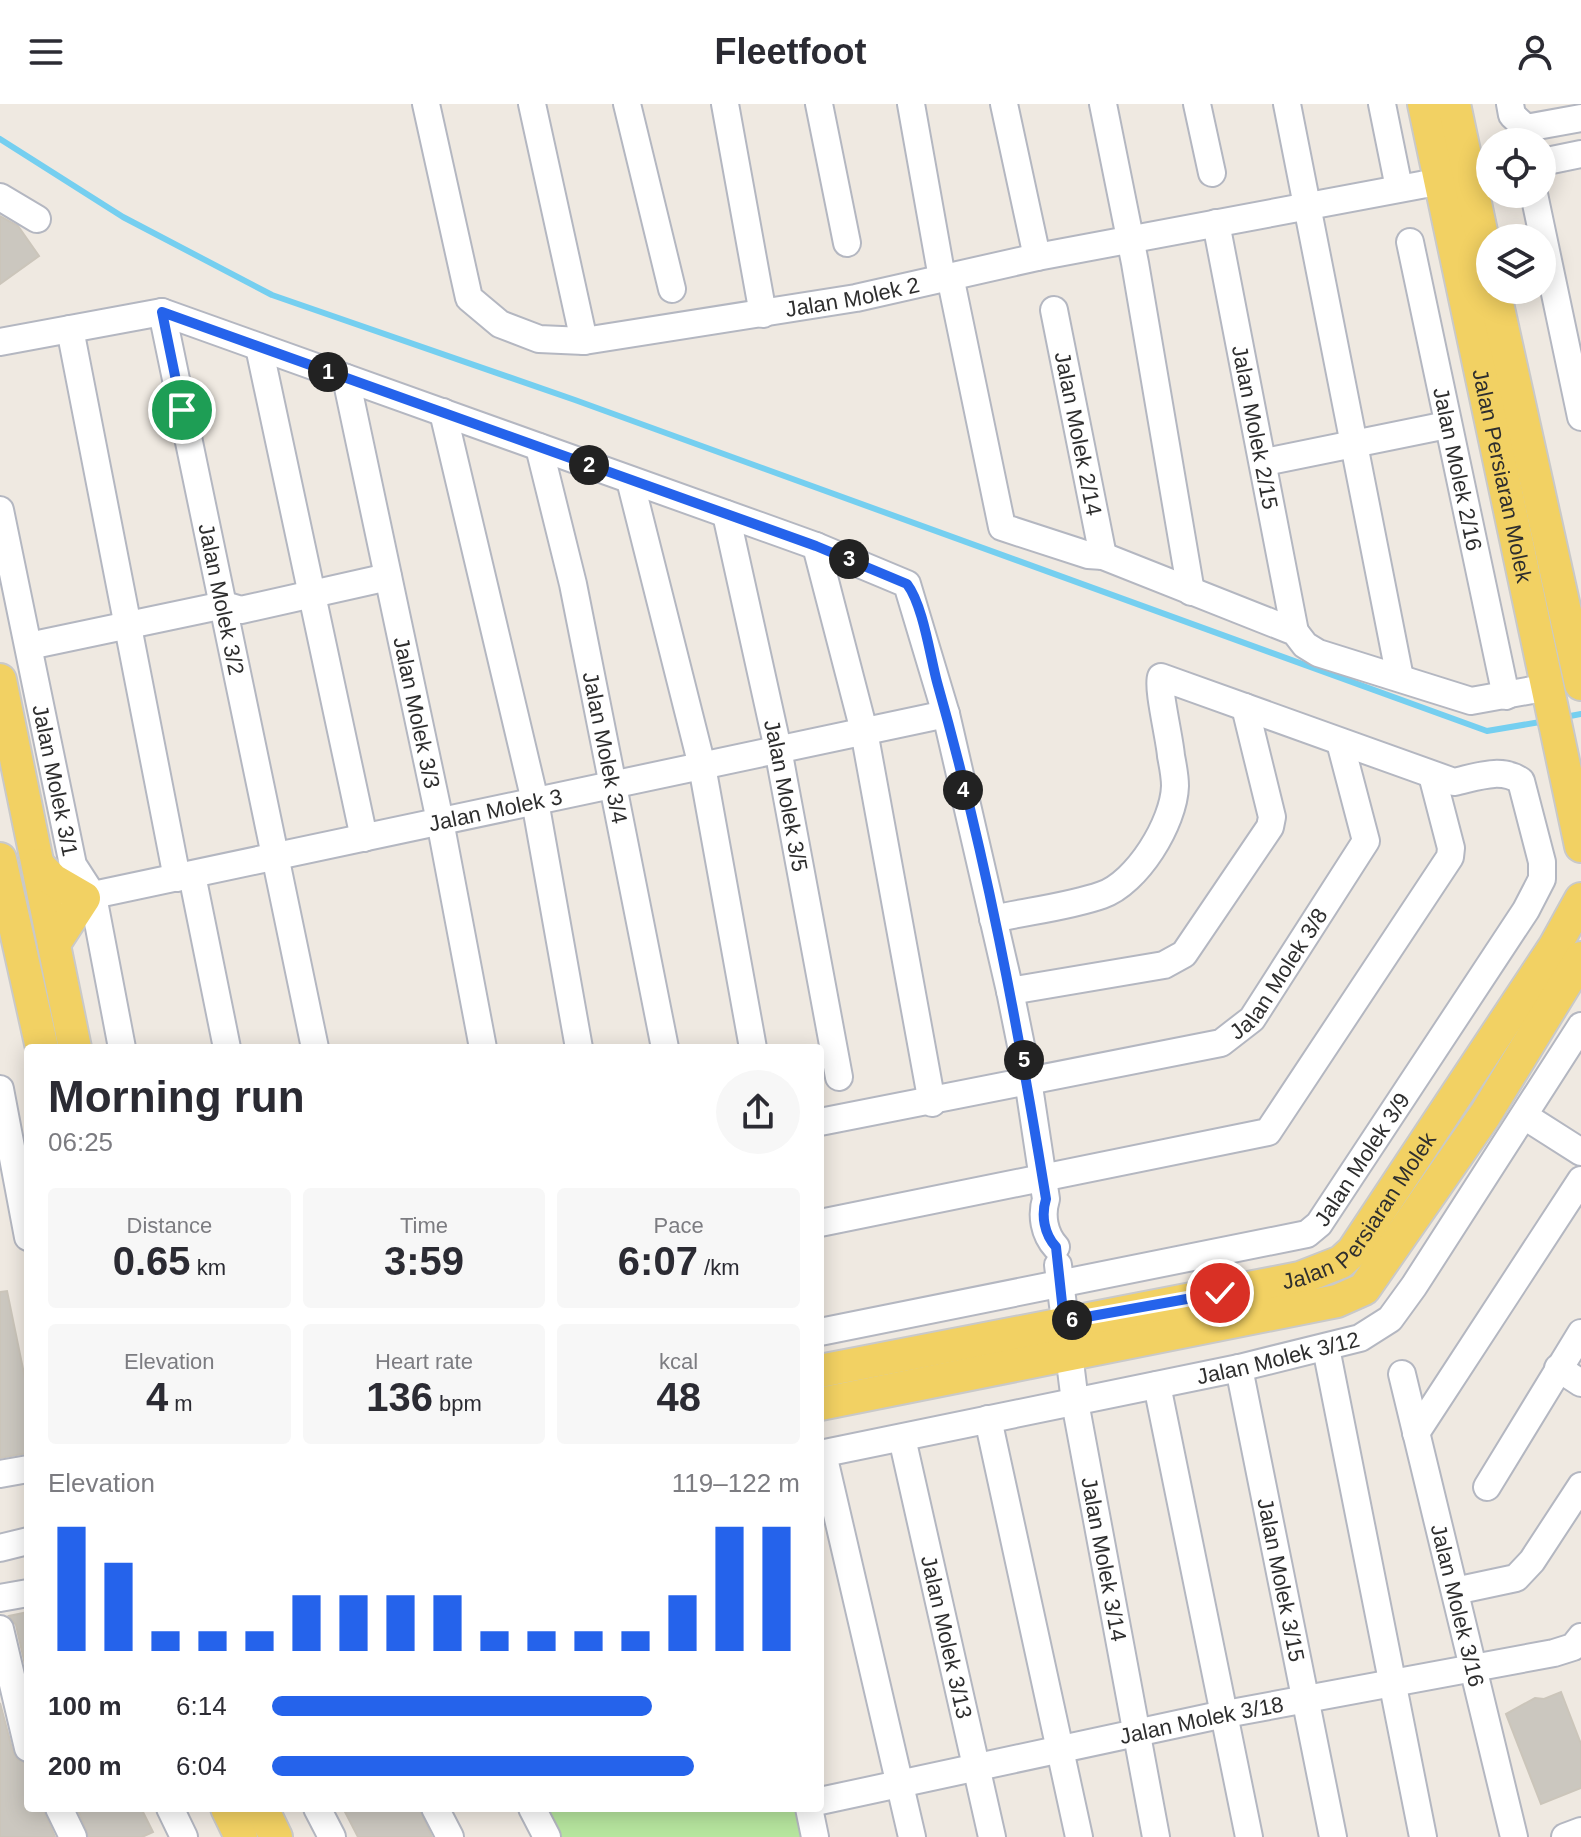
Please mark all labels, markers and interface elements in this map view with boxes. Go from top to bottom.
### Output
icon: menu [24,30,68,74]
icon: person [1513,30,1557,74]
text: Fleetfoot [715,31,866,72]
map controls [1476,128,1556,304]
button: locate [1476,128,1556,208]
button: layers [1476,224,1556,304]
street label: Jalan Molek 2 [784,272,922,321]
street label: Jalan Molek 2/15 [1227,343,1284,511]
street label: Jalan Molek 2/14 [1050,349,1107,518]
pin: 1 [308,352,348,392]
text: 1 [322,359,334,384]
street label: Jalan Persiaran Molek [1468,367,1538,586]
pin [148,376,216,444]
street label: Jalan Molek 2/16 [1429,385,1487,553]
icon: arrive [160,388,204,432]
pin: 2 [569,445,609,485]
text: 2 [583,452,595,477]
street label: Jalan Molek 3/2 [194,521,250,677]
pin: 3 [829,539,869,579]
text: 3 [843,546,855,571]
street label: Jalan Molek 3/3 [389,635,445,791]
street label: Jalan Molek 3/4 [578,670,633,826]
street label: Jalan Molek 3/1 [28,702,83,858]
street label: Jalan Molek 3/5 [759,717,813,874]
pin: 4 [943,770,983,810]
text: 4 [957,777,969,802]
street label: Jalan Molek 3 [426,783,564,836]
street label: Jalan Molek 3/8 [1225,903,1332,1044]
pin: 5 [1004,1040,1044,1080]
text: 5 [1018,1047,1030,1072]
button: share [716,1070,800,1154]
text: Morning run [48,1072,305,1121]
street label: Jalan Molek 3/9 [1309,1088,1415,1230]
text: 06:25 [48,1127,113,1157]
street label: Jalan Persiaran Molek [1280,1127,1441,1294]
text: Distance [127,1213,212,1238]
text: Time [400,1213,448,1238]
text: Pace [654,1213,704,1238]
text: 0.65 [113,1239,191,1283]
text: 3:59 [384,1239,464,1283]
text: 6:07 [618,1239,698,1283]
text: km [191,1255,226,1280]
text: /km [698,1255,739,1280]
pin [1186,1259,1254,1327]
icon: check [1198,1271,1242,1315]
pin: 6 [1052,1300,1092,1340]
text: 6 [1066,1307,1078,1332]
street label: Jalan Molek 3/12 [1194,1326,1362,1389]
text: Elevation [124,1349,215,1374]
text: Heart rate [375,1349,473,1374]
text: kcal [659,1349,698,1374]
text: 4 [146,1375,168,1419]
text: 136 [366,1375,433,1419]
text: 48 [656,1375,701,1419]
text: m [168,1391,193,1416]
text: bpm [433,1391,482,1416]
text: Elevation [48,1468,155,1498]
text: 119–122 m [672,1468,800,1498]
street label: Jalan Molek 3/14 [1077,1475,1132,1643]
street label: Jalan Molek 3/15 [1253,1496,1310,1664]
street label: Jalan Molek 3/16 [1426,1521,1490,1689]
street label: Jalan Molek 3/13 [916,1553,977,1721]
text: 100 m [48,1691,122,1721]
text: 6:14 [176,1691,227,1721]
street label: Jalan Molek 3/18 [1117,1691,1285,1749]
text: 200 m [48,1751,122,1781]
text: 6:04 [176,1751,227,1781]

